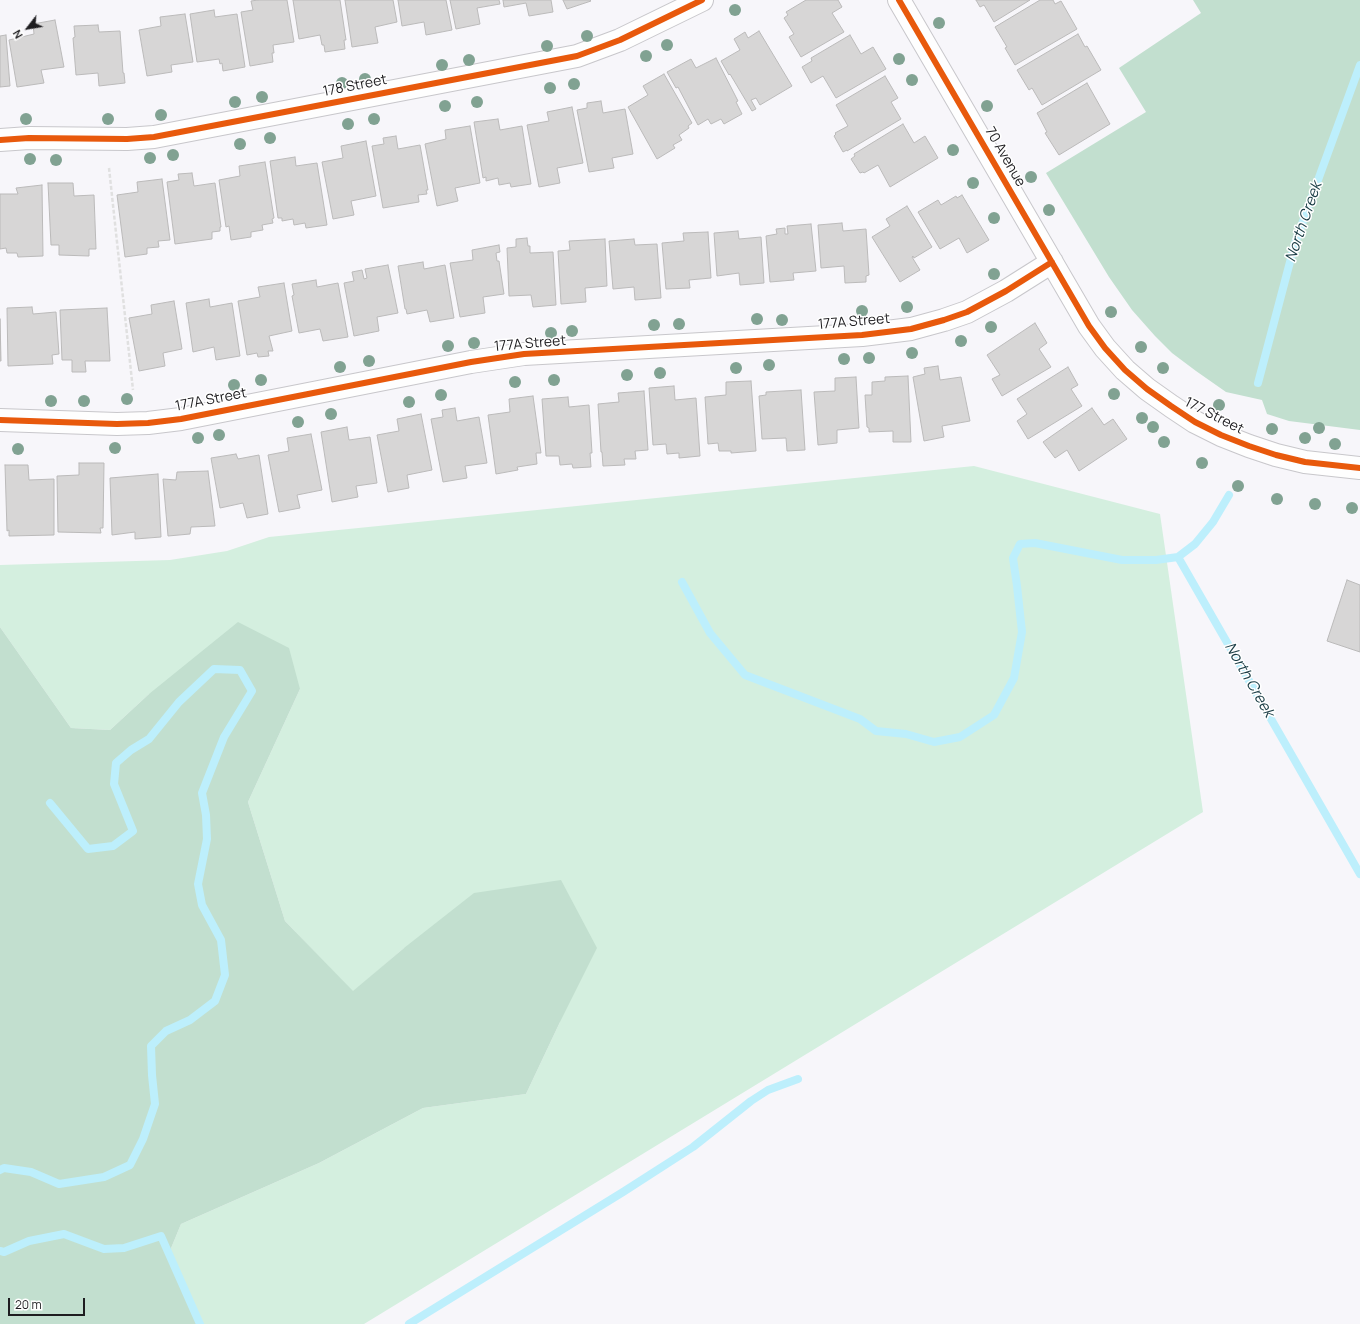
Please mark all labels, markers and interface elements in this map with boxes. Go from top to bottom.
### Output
north arrow [8,8,48,48]
text: N [9,27,26,42]
street label: 178 Street [322,72,388,100]
street label: 70 Avenue [981,124,1029,190]
water label: North Creek [1282,180,1326,264]
street label: 177A Street [817,310,891,334]
street label: 177A Street [493,332,567,356]
street label: 177A Street [174,385,248,415]
street label: 177 Street [1182,394,1246,438]
water label: North Creek [1220,639,1278,721]
scale bar [10,1290,87,1316]
text: 20 m [15,1296,42,1313]

